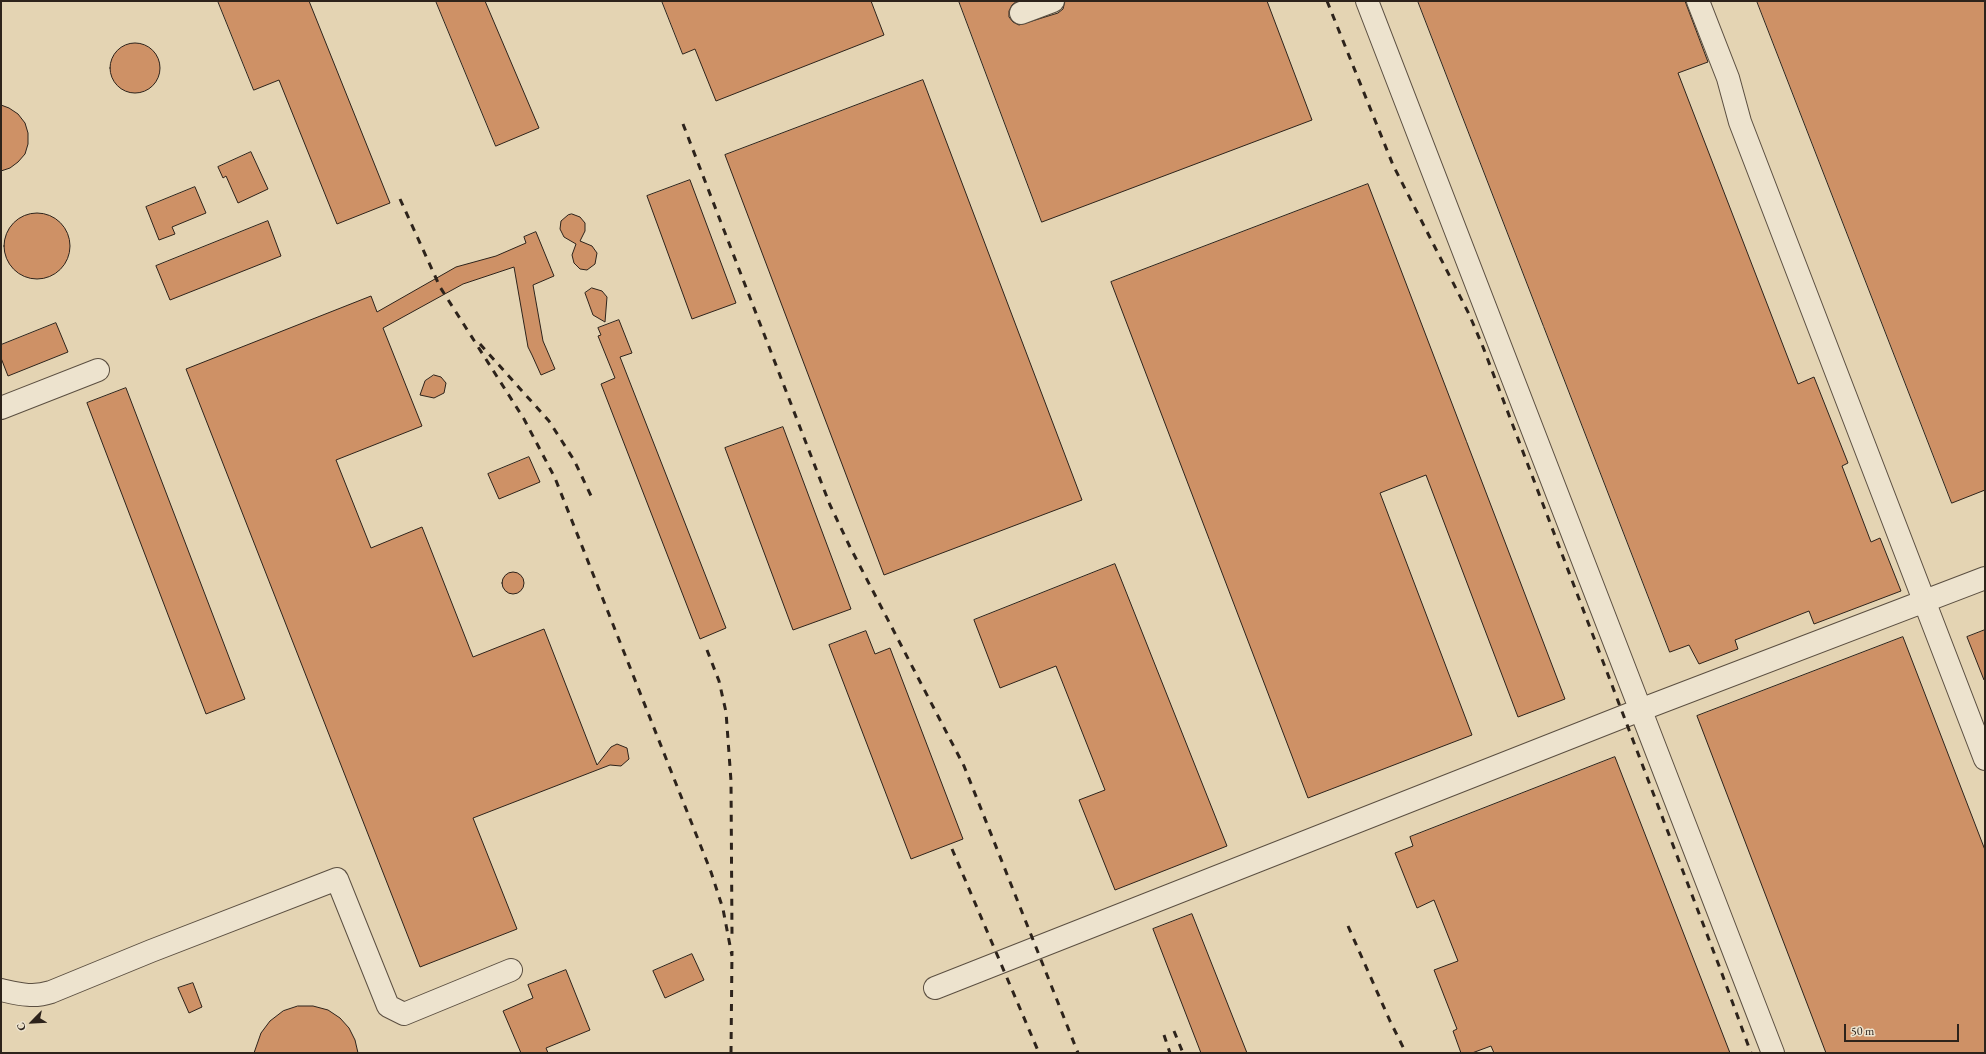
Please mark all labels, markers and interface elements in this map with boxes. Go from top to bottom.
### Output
north arrow [12,1002,52,1042]
scale bar [1846,1016,1961,1042]
text: С [13,1020,29,1033]
text: 50 m [1851,1023,1874,1039]

